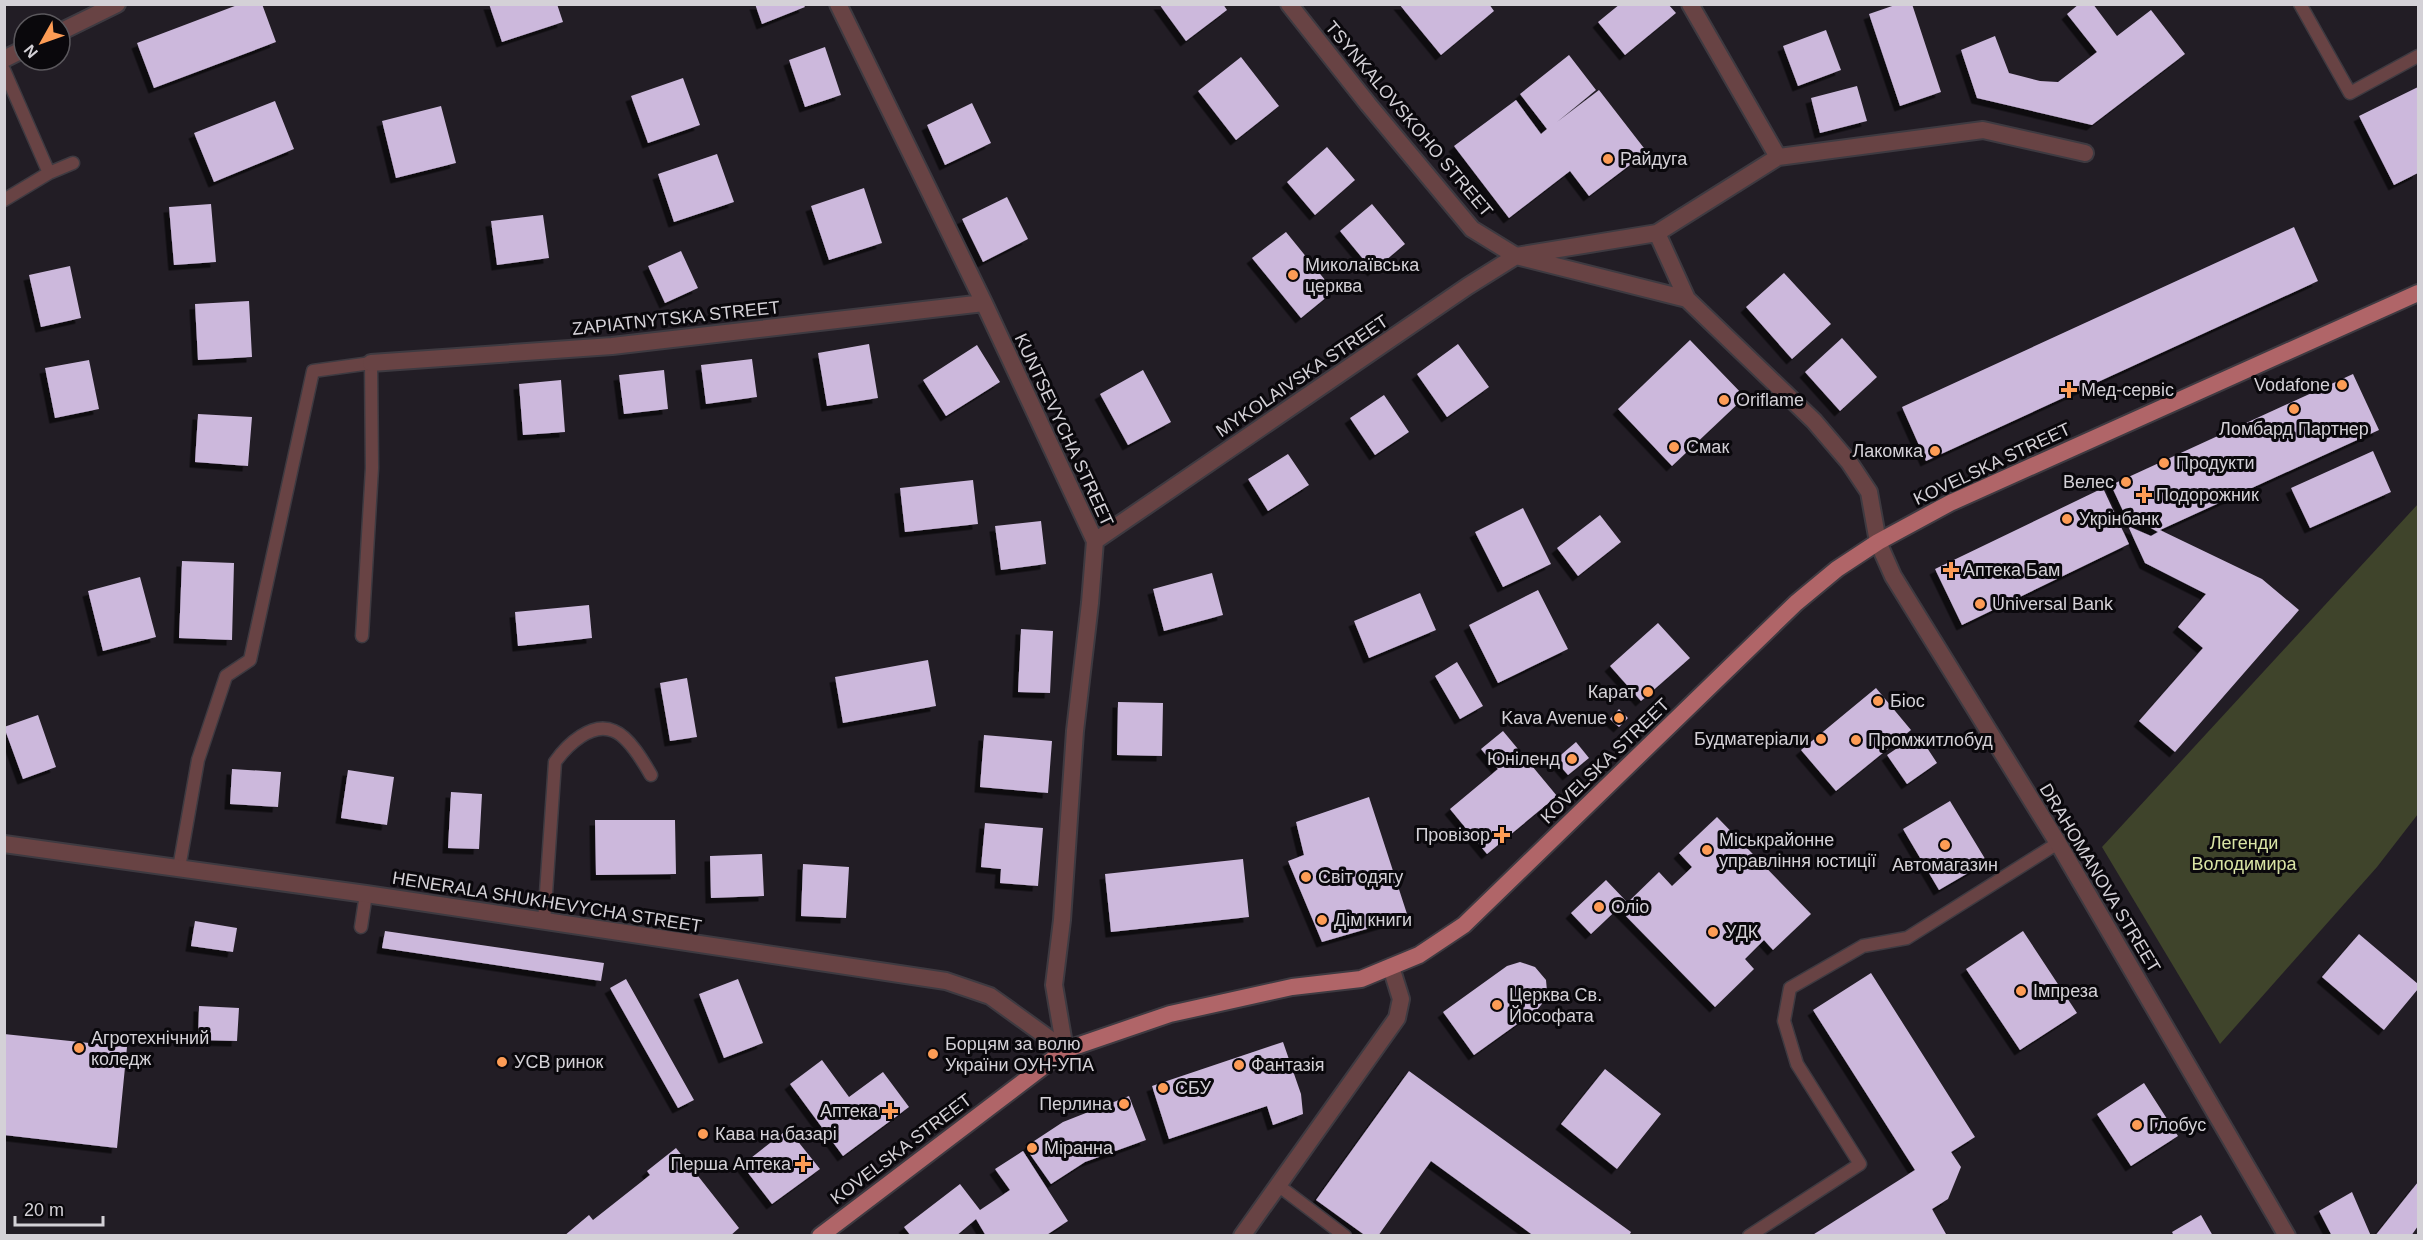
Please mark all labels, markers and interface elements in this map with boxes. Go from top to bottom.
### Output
north arrow [12,12,72,72]
street label: TSYNKALOVSKOHO STREET [1321,17,1497,221]
text: N [21,41,41,61]
place label: Райдуга [1620,149,1688,169]
marker: Райдуга [1601,152,1615,166]
place label: Миколаївська церква [1305,255,1420,296]
marker: Миколаївська церква [1286,268,1300,282]
street label: ZAPIATNYTSKA STREET [571,297,781,339]
street label: MYKOLAIVSKA STREET [1212,311,1392,441]
street label: KUNTSEVYCHA STREET [1011,331,1117,529]
place label: Vodafone [2254,375,2330,395]
marker: Vodafone [2335,378,2349,392]
place label: Мед-сервіс [2081,380,2174,400]
marker: Мед-сервіс [2062,383,2076,397]
place label: Oriflame [1736,390,1804,410]
marker: Oriflame [1717,393,1731,407]
marker: Ломбард Партнер [2287,402,2301,416]
street label: KOVELSKA STREET [1910,419,2074,509]
place label: Ломбард Партнер [2219,419,2369,439]
place label: Смак [1686,437,1729,457]
marker: Смак [1667,440,1681,454]
place label: Лакомка [1852,441,1924,461]
marker: Лакомка [1928,444,1942,458]
place label: Продукти [2176,453,2254,473]
marker: Продукти [2157,456,2171,470]
place label: Велес [2063,472,2114,492]
marker: Велес [2119,475,2133,489]
place label: Подорожник [2156,485,2259,505]
marker: Подорожник [2137,488,2151,502]
place label: Укрінбанк [2079,509,2159,529]
marker: Укрінбанк [2060,512,2074,526]
place label: Аптека Бам [1963,560,2060,580]
marker: Аптека Бам [1944,563,1958,577]
place label: Universal Bank [1992,594,2114,614]
marker: Universal Bank [1973,597,1987,611]
place label: Карат [1588,682,1636,702]
marker: Карат [1641,685,1655,699]
place label: Біос [1890,691,1925,711]
street label: KOVELSKA STREET [1537,694,1673,828]
marker: Біос [1871,694,1885,708]
place label: Kava Avenue [1501,708,1607,728]
marker: Kava Avenue [1612,711,1626,725]
place label: Будматеріали [1694,729,1809,749]
place label: Промжитлобуд [1868,730,1993,750]
marker: Будматеріали [1814,732,1828,746]
marker: Промжитлобуд [1849,733,1863,747]
place label: Юніленд [1487,749,1560,769]
marker: Юніленд [1565,752,1579,766]
street label: DRAHOMANOVA STREET [2036,780,2164,976]
place label: Провізор [1415,825,1490,845]
marker: Провізор [1495,828,1509,842]
place label: Міськрайонне управління юстиції [1719,830,1876,871]
park label: Легенди Володимира [2192,833,2297,874]
marker: Автомагазин [1938,838,1952,852]
marker: Міськрайонне управління юстиції [1700,843,1714,857]
place label: Автомагазин [1892,855,1998,875]
place label: Світ одягу [1318,867,1403,887]
street label: HENERALA SHUKHEVYCHA STREET [391,868,703,936]
marker: Світ одягу [1299,870,1313,884]
place label: Оліо [1611,897,1649,917]
marker: Оліо [1592,900,1606,914]
place label: Дім книги [1334,910,1412,930]
marker: Дім книги [1315,913,1329,927]
place label: УДК [1725,922,1759,942]
marker: УДК [1706,925,1720,939]
place label: Імпреза [2033,981,2099,1001]
marker: Імпреза [2014,984,2028,998]
place label: Церква Св. Йософата [1509,985,1602,1026]
marker: Церква Св. Йософата [1490,998,1504,1012]
place label: Агротехнічний коледж [91,1028,209,1069]
place label: Борцям за волю України ОУН-УПА [945,1034,1094,1075]
marker: Агротехнічний коледж [72,1041,86,1055]
marker: Борцям за волю України ОУН-УПА [926,1047,940,1061]
place label: УСВ ринок [514,1052,603,1072]
marker: УСВ ринок [495,1055,509,1069]
place label: Фантазія [1251,1055,1325,1075]
marker: Фантазія [1232,1058,1246,1072]
place label: СБУ [1175,1078,1211,1098]
marker: СБУ [1156,1081,1170,1095]
street label: KOVELSKA STREET [827,1090,975,1208]
place label: Перлина [1039,1094,1113,1114]
marker: Перлина [1117,1097,1131,1111]
place label: Аптека [820,1101,879,1121]
marker: Аптека [883,1104,897,1118]
place label: Глобус [2149,1115,2206,1135]
marker: Глобус [2130,1118,2144,1132]
place label: Кава на базарі [715,1124,837,1144]
marker: Кава на базарі [696,1127,710,1141]
place label: Міранна [1044,1138,1114,1158]
marker: Міранна [1025,1141,1039,1155]
place label: Перша Аптека [671,1154,792,1174]
marker: Перша Аптека [796,1157,810,1171]
scale bar [15,1189,104,1227]
text: 20 m [24,1200,64,1220]

